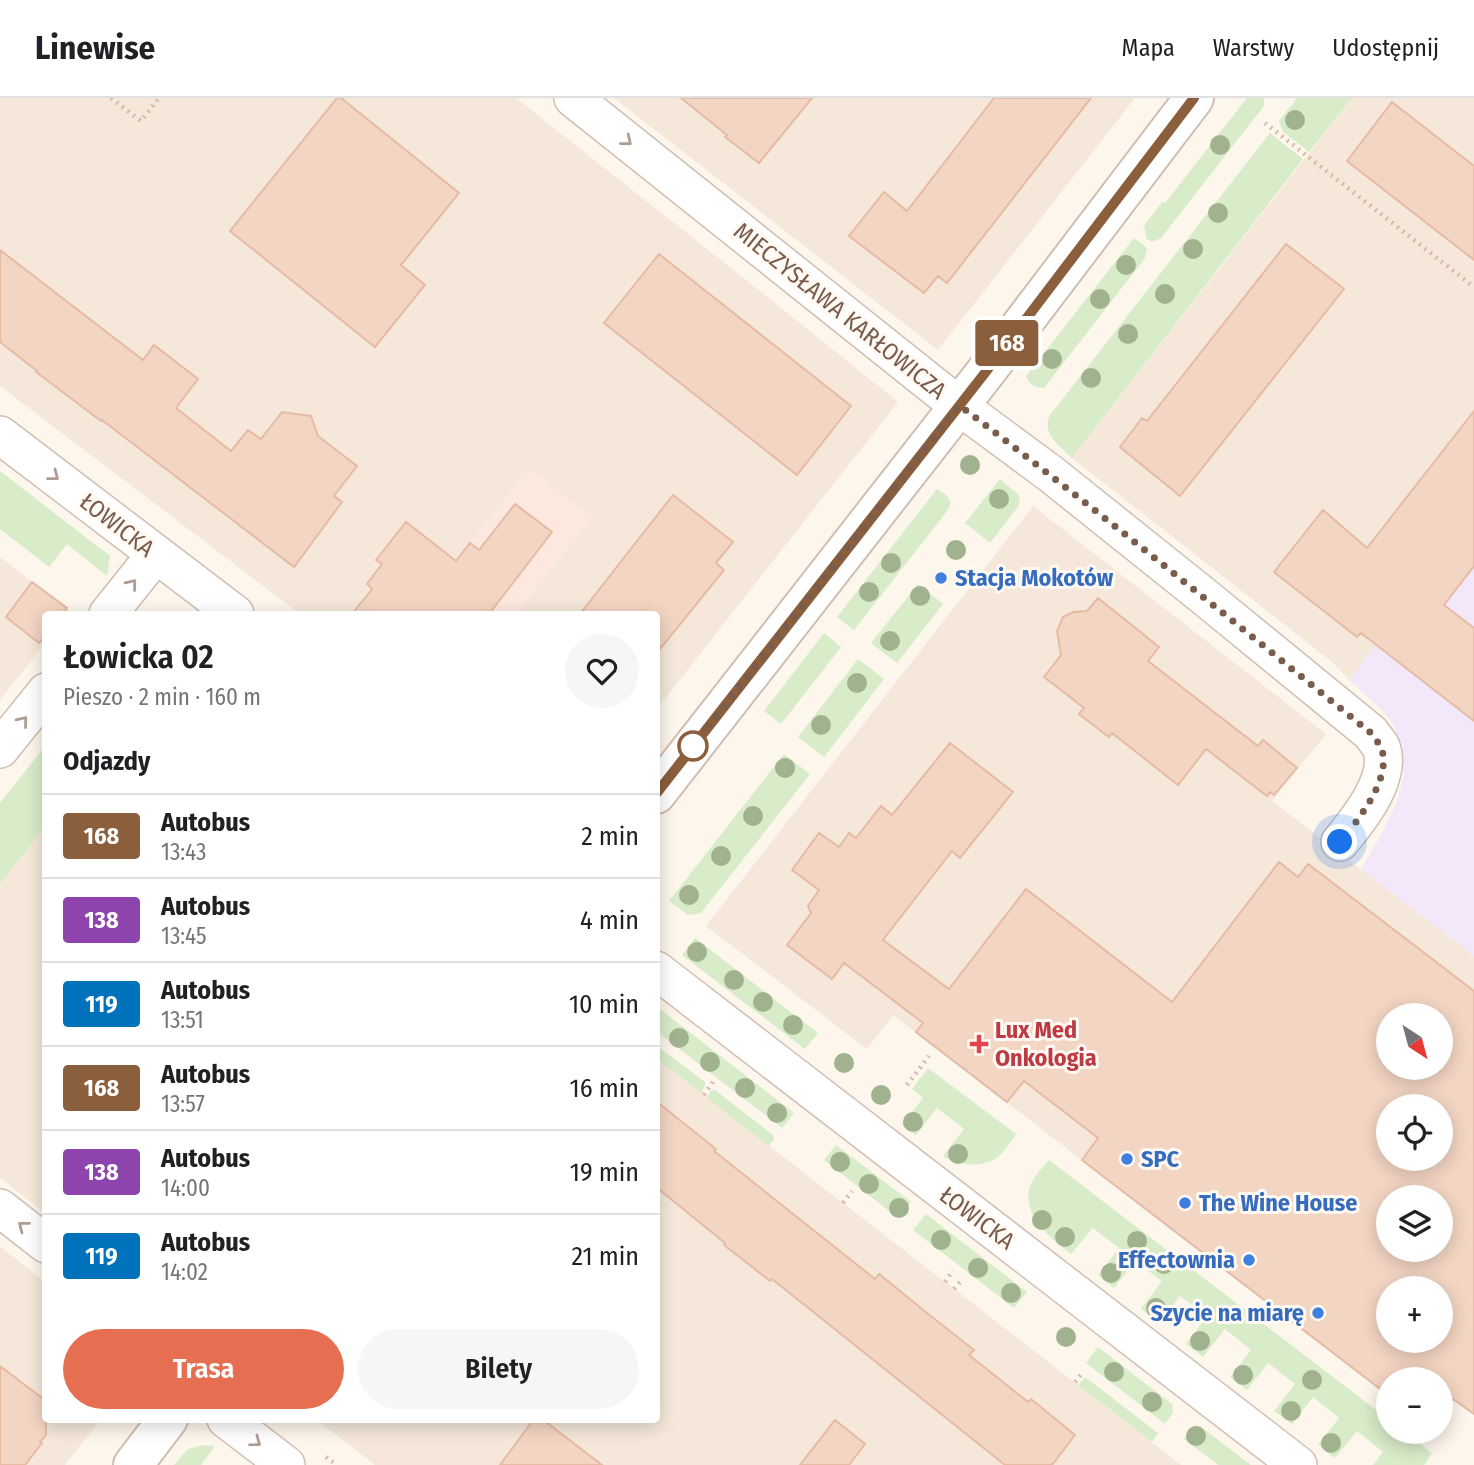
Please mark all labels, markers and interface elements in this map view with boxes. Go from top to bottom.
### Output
text: Linewise [35,28,155,68]
text: Mapa [1122,34,1175,62]
text: Warstwy [1213,34,1294,62]
text: Udostępnij [1332,34,1439,62]
one-way arrow [619,132,631,145]
street label: MIECZYSŁAWA KARŁOWICZA [728,217,952,405]
line badge: 168 [967,320,1047,366]
text: 168 [989,329,1025,357]
one-way arrow [46,468,59,481]
street label: ŁOWICKA [74,487,160,563]
place label: Stacja Mokotów [955,564,1114,592]
marker: Stacja Mokotów [933,570,949,586]
one-way arrow [124,580,136,593]
button: heart [565,634,639,708]
text: Łowicka 02 [63,637,214,677]
text: Pieszo · 2 min · 160 m [63,683,261,711]
one-way arrow [14,716,27,728]
unlabelled marker [678,731,708,761]
text: Odjazdy [63,746,150,777]
text: Autobus [161,807,250,838]
text: 2 min [581,821,639,852]
text: 168 [84,822,119,850]
your location [1322,824,1357,859]
text: 13:43 [161,838,206,866]
text: Autobus [161,891,250,922]
text: 4 min [580,905,639,936]
text: 138 [84,906,119,934]
text: 13:45 [161,922,207,950]
text: Autobus [161,975,250,1006]
text: 10 min [569,989,639,1020]
text: 119 [85,990,118,1018]
north arrow [1376,1003,1452,1080]
map controls [1376,1003,1453,1444]
text: 13:51 [161,1006,204,1034]
place label: Lux Med Onkologia [995,1016,1097,1072]
marker: Lux Med Onkologia [969,1034,989,1054]
text: Autobus [161,1059,250,1090]
text: 16 min [570,1073,639,1104]
text: 168 [84,1074,119,1102]
text: 13:57 [161,1090,205,1118]
button: locate [1376,1094,1453,1171]
text: Autobus [161,1143,250,1174]
place label: SPC [1141,1145,1180,1173]
marker: SPC [1119,1151,1135,1167]
text: 19 min [570,1157,639,1188]
text: 138 [84,1158,119,1186]
text: 14:00 [161,1174,210,1202]
street label: ŁOWICKA [934,1181,1020,1256]
button: layers [1376,1185,1453,1262]
place label: The Wine House [1199,1189,1357,1217]
marker: The Wine House [1177,1195,1193,1211]
one-way arrow [18,1221,30,1234]
text: Autobus [161,1227,250,1258]
text: 21 min [572,1241,639,1272]
text: 119 [85,1242,118,1270]
place label: Effectownia [1118,1246,1235,1274]
marker: Effectownia [1241,1252,1257,1268]
text: 14:02 [161,1258,208,1286]
button: + [1376,1276,1453,1353]
place label: Szycie na miarę [1150,1299,1304,1327]
marker: Szycie na miarę [1310,1305,1326,1321]
button: Trasa [63,1329,344,1409]
button: Bilety [358,1329,639,1409]
button: − [1376,1367,1453,1444]
one-way arrow [248,1434,261,1447]

